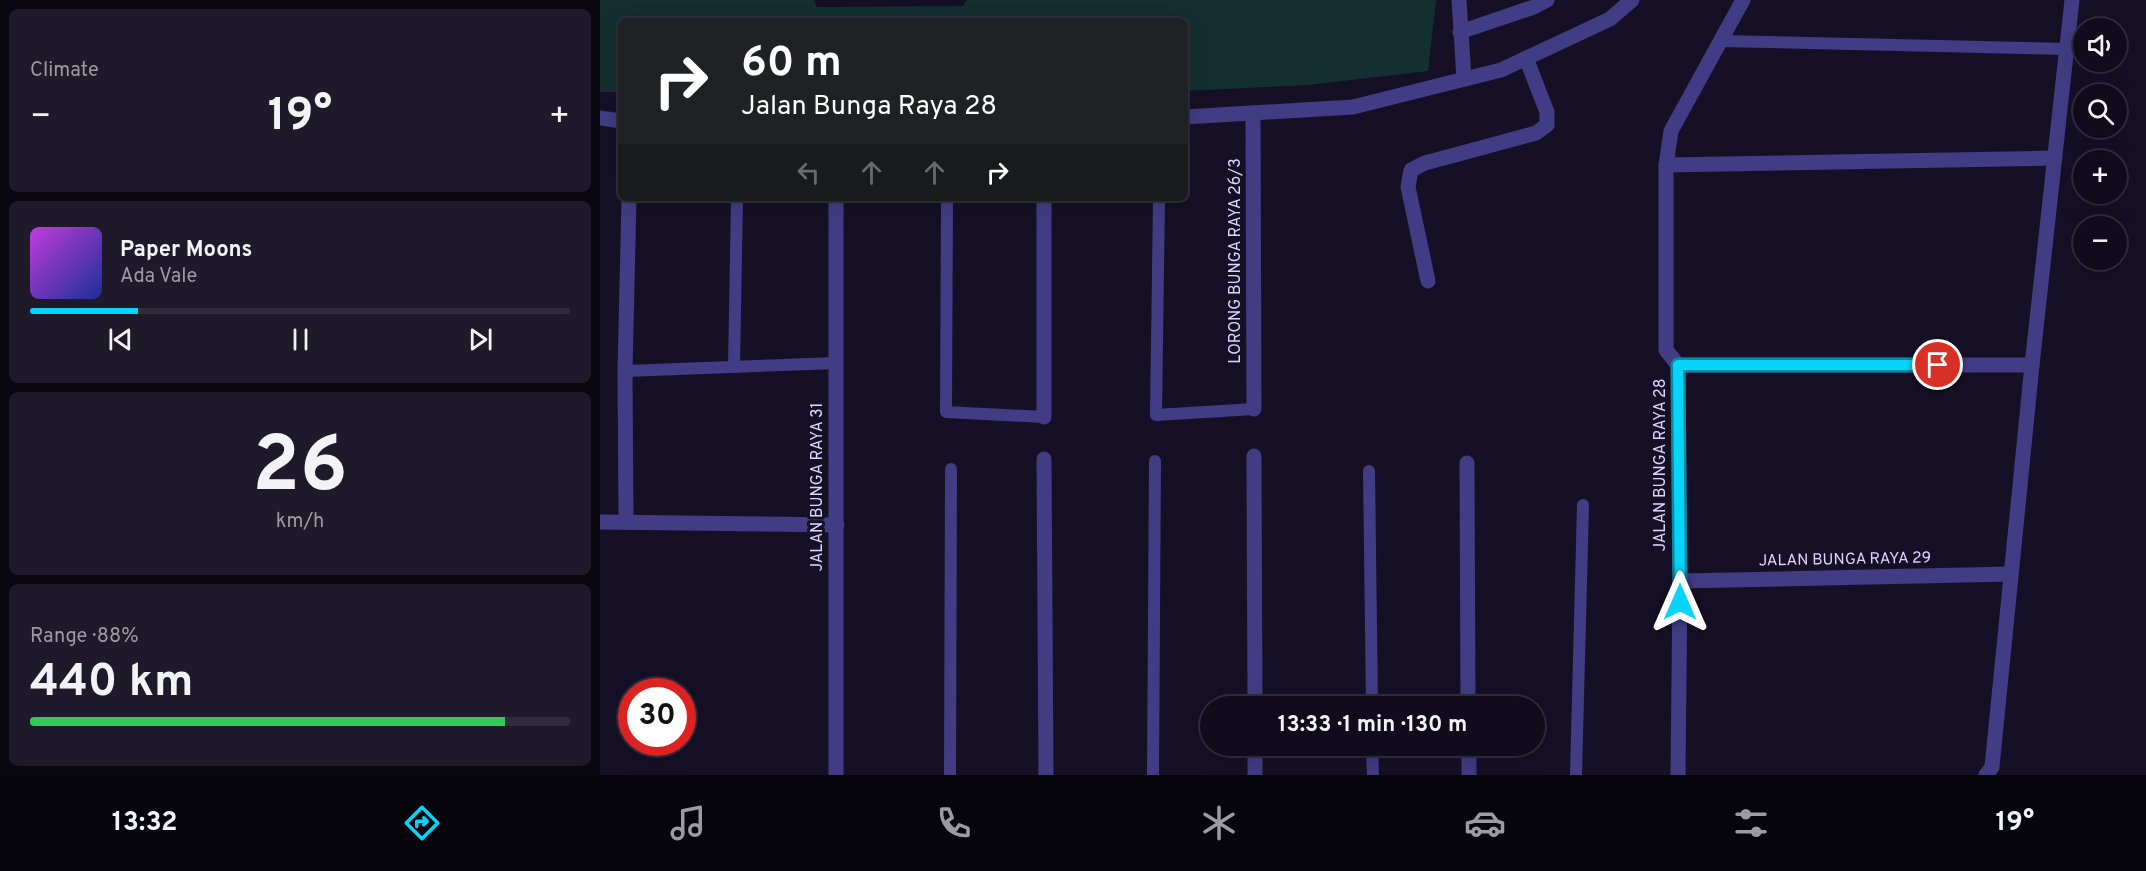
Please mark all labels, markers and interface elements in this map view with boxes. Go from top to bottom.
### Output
map controls [2073,18,2127,270]
button: sound [2073,18,2127,72]
text: 60 m [741,38,842,91]
icon: right [642,42,720,120]
text: Climate [30,58,99,84]
button: search [2073,84,2127,138]
text: 19° [268,89,332,146]
text: Jalan Bunga Raya 28 [741,90,997,124]
text: − [30,97,51,139]
text: + [549,97,570,139]
button: + [2073,150,2127,204]
icon: left [792,156,825,189]
icon: ahead [855,156,888,189]
icon: ahead [918,156,951,189]
icon: right [981,156,1014,189]
street label: LORONG BUNGA RAYA 26/3 [1226,158,1246,364]
button: − [2073,216,2127,270]
text: Paper Moons [120,237,252,264]
text: Ada Vale [120,264,197,290]
icon: previous [104,323,137,356]
icon: pause [284,323,317,356]
icon: next [464,323,497,356]
pin [1912,339,1963,390]
icon: arrive [1921,348,1954,381]
street label: JALAN BUNGA RAYA 28 [1651,379,1671,551]
street label: JALAN BUNGA RAYA 31 [808,403,828,571]
text: 26 [252,420,348,519]
text: km/h [276,509,324,535]
street label: JALAN BUNGA RAYA 29 [1758,548,1932,572]
position arrow [1648,570,1712,634]
text: Range · 88% [30,624,139,650]
text: 440 km [30,655,193,712]
speed limit sign: 30 [618,678,696,756]
text: 13:33 · 1 min · 130 m [1278,712,1467,739]
icon: directions [401,802,443,844]
icon: music [667,802,709,844]
icon: phone [933,802,975,844]
icon: climate [1198,802,1240,844]
icon: car [1464,802,1506,844]
icon: filters [1730,802,1772,844]
text: 13:32 [112,806,178,840]
text: 19° [1995,806,2034,840]

